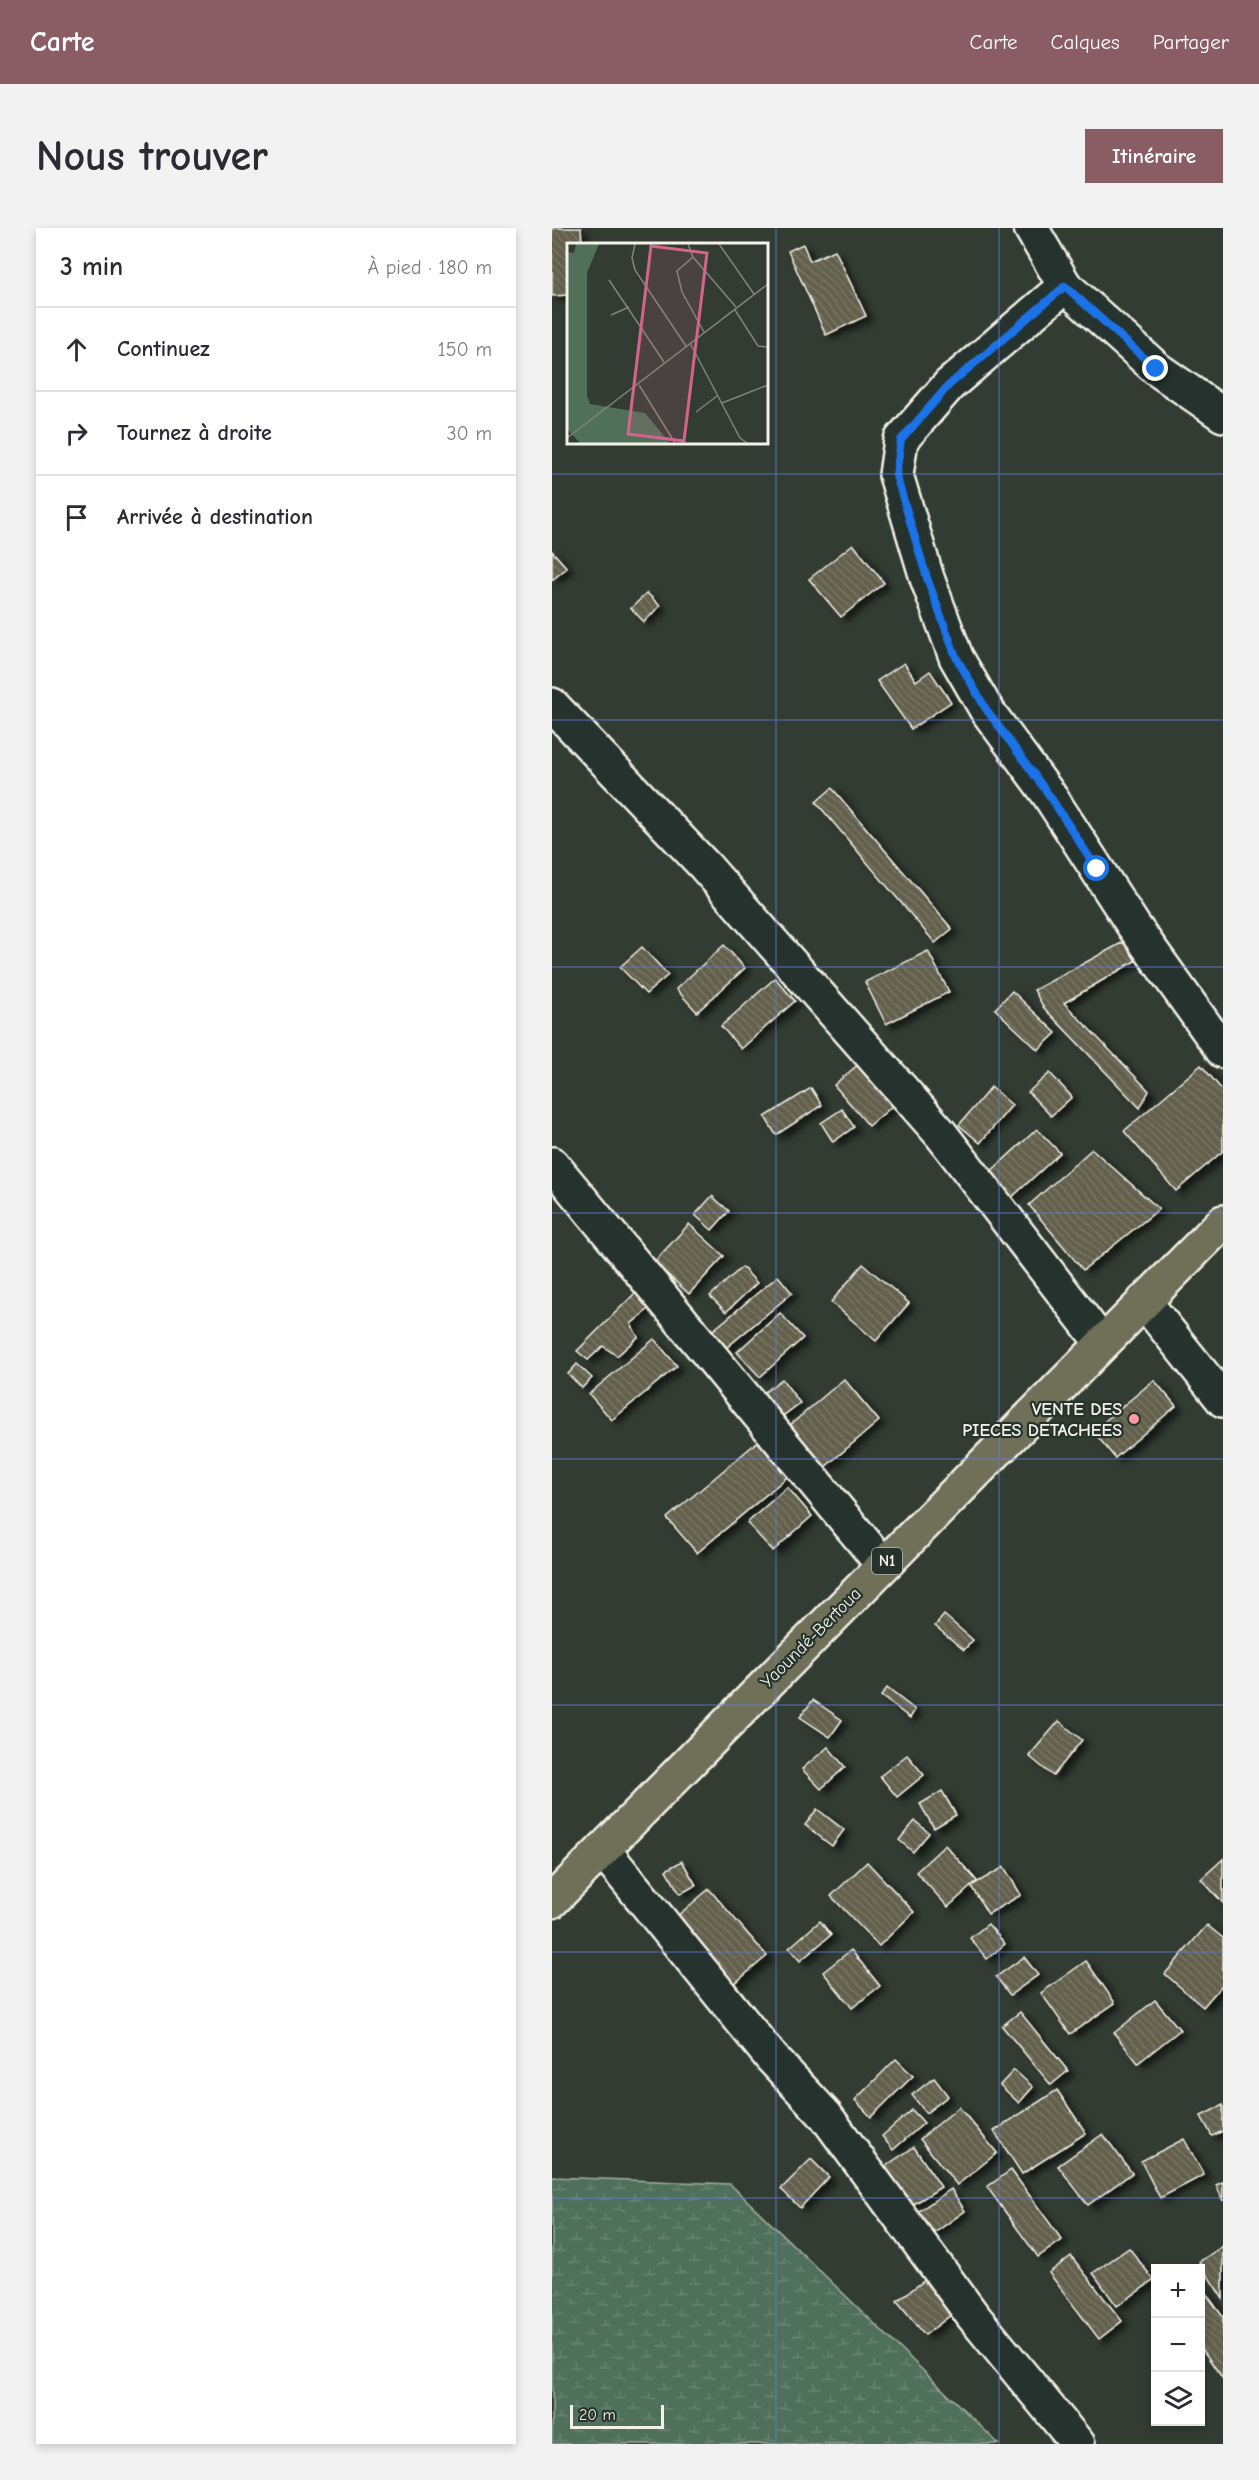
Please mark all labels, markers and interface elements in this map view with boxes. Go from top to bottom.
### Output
text: Carte [30,26,95,58]
text: Carte [970,30,1018,54]
text: Calques [1051,30,1120,54]
text: Partager [1153,30,1229,54]
button: Itinéraire [1085,129,1223,183]
text: Nous trouver [36,132,268,181]
inset map [567,243,768,444]
text: 3 min [60,252,123,282]
text: À pied · 180 m [367,256,492,279]
icon: ahead [60,333,93,366]
text: Continuez [117,336,210,362]
text: 150 m [438,338,492,361]
route end [1142,355,1168,381]
icon: right [60,417,93,450]
text: Tournez à droite [117,420,272,446]
text: 30 m [446,422,492,445]
icon: arrive [60,501,93,534]
text: Arrivée à destination [117,504,313,530]
route start [1083,855,1109,881]
place label: VENTE DES PIECES DETACHEES [962,1399,1122,1441]
marker: VENTE DES PIECES DETACHEES [1127,1412,1141,1426]
road number: N1 [872,1548,902,1574]
street label: Yaoundé-Bertoua [756,1583,866,1693]
map controls [1151,2264,1205,2426]
button: + [1151,2264,1205,2318]
button: − [1151,2318,1205,2372]
button: layers [1151,2372,1205,2426]
scale bar [570,2402,664,2430]
text: 20 m [579,2406,616,2424]

